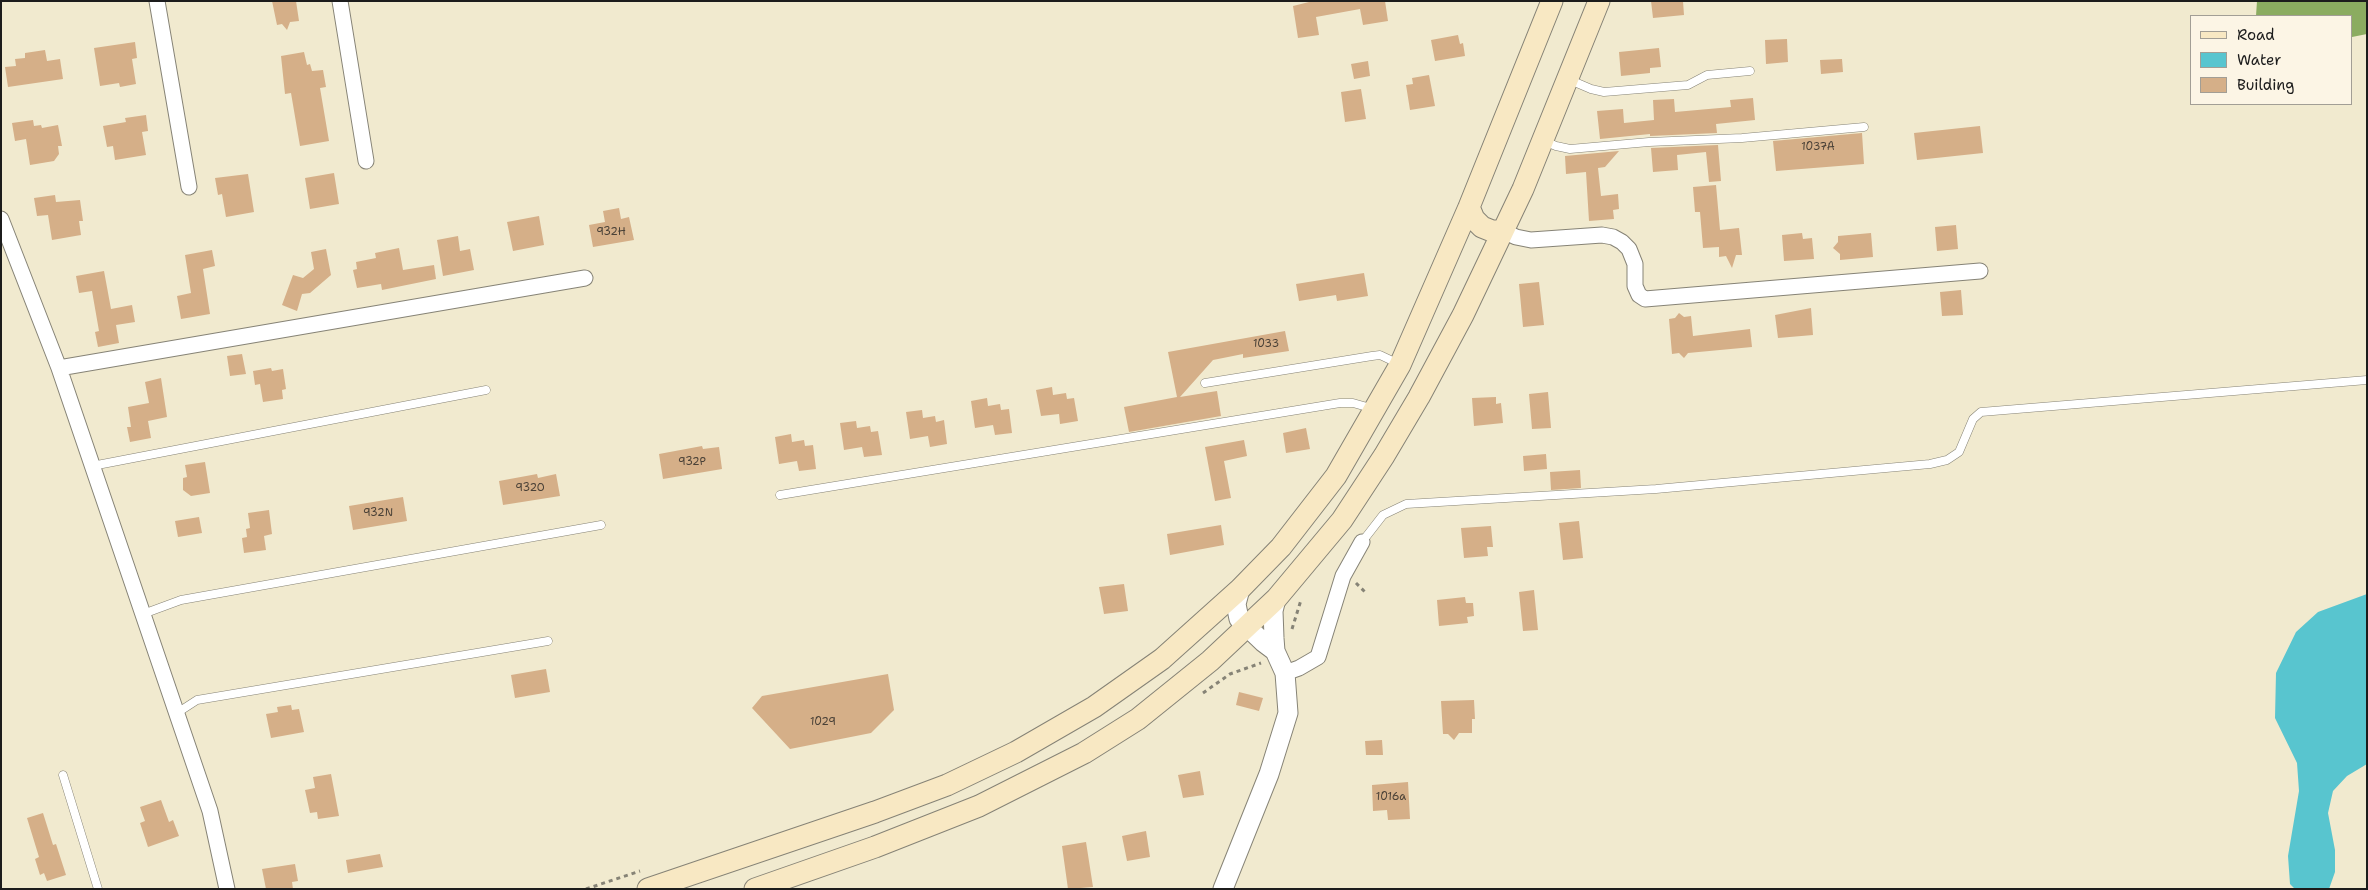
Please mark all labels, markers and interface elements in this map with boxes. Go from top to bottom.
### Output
legend [2190,15,2353,105]
text: Road [2237,25,2275,45]
text: Water [2237,50,2281,70]
text: Building [2237,75,2294,95]
house number: 1037A [1801,140,1835,154]
house number: 932H [596,225,626,239]
house number: 1033 [1253,337,1279,351]
house number: 932P [678,455,706,469]
house number: 932O [515,481,545,495]
house number: 932N [363,506,393,520]
house number: 1029 [810,715,836,729]
house number: 1016a [1376,790,1406,804]

